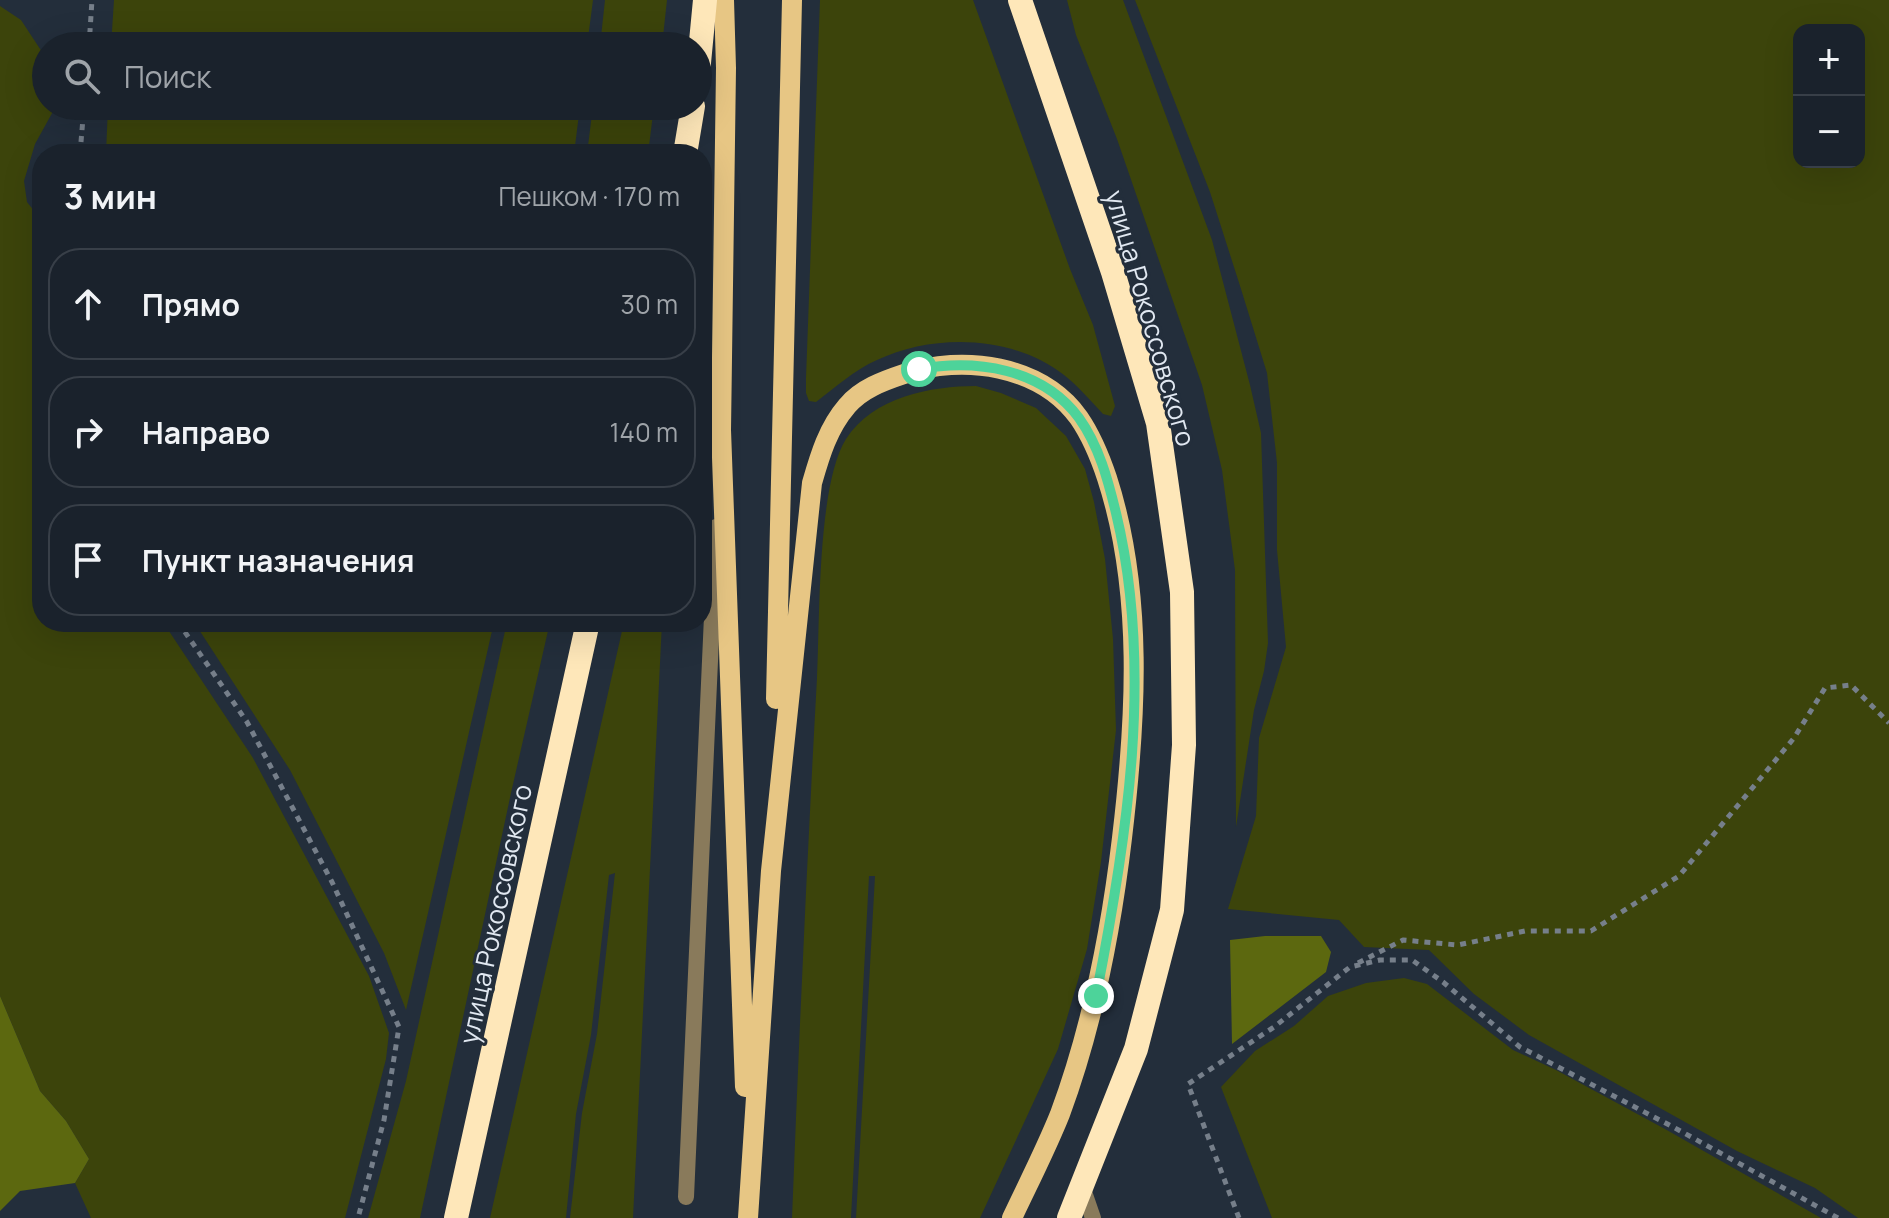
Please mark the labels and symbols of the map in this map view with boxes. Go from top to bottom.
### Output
street label: улица Рокоссовского [1097,186,1205,450]
route start [901,351,937,387]
street label: улица Рокоссовского [450,781,540,1047]
route end [1078,978,1114,1014]

